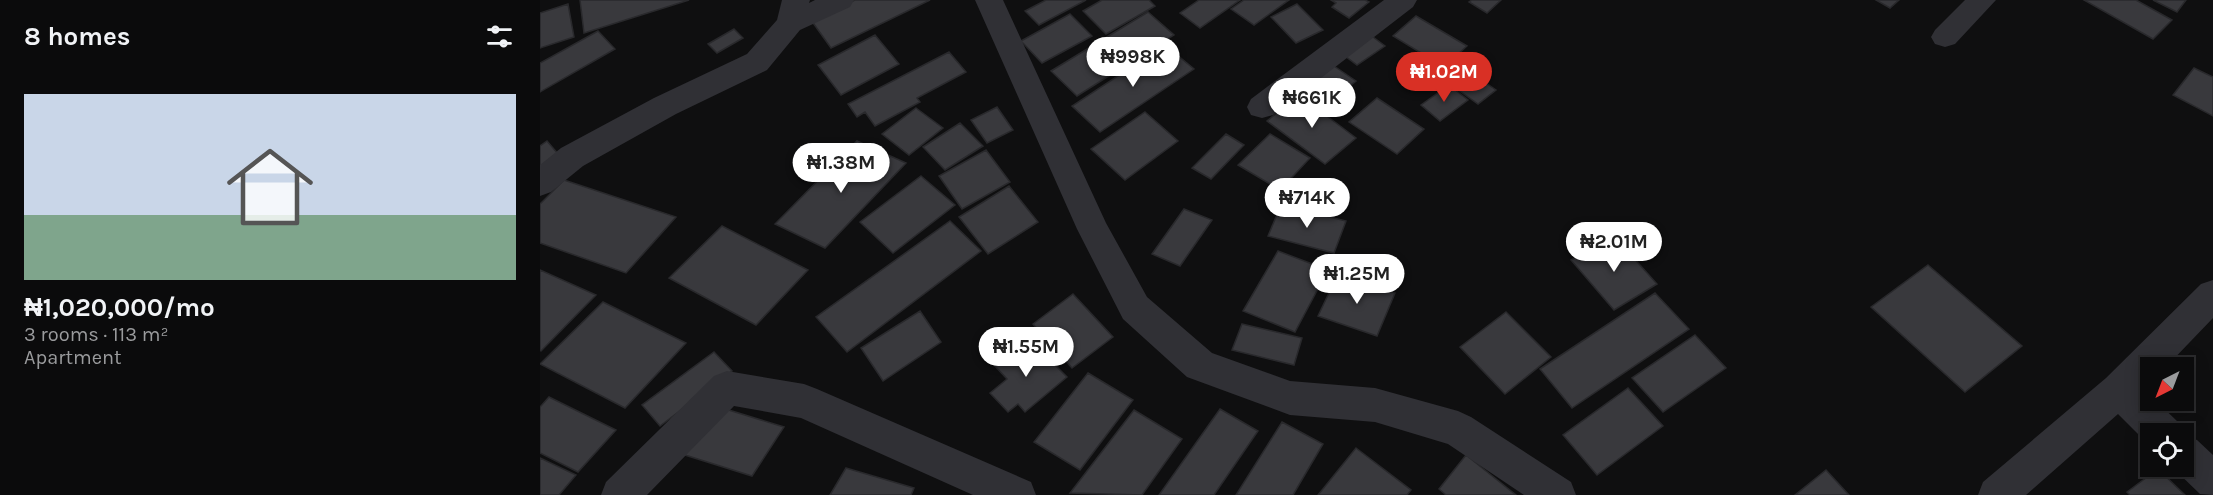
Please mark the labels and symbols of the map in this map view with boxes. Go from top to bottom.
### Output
pin: ₦998K [1091,37,1175,88]
pin: ₦1.02M [1395,52,1493,103]
pin: ₦661K [1270,78,1354,129]
pin: ₦1.38M [792,143,890,194]
pin: ₦714K [1265,178,1349,229]
pin: ₦2.01M [1565,222,1663,273]
pin: ₦1.25M [1308,254,1406,305]
pin: ₦1.55M [977,327,1075,378]
north arrow [2140,357,2194,411]

